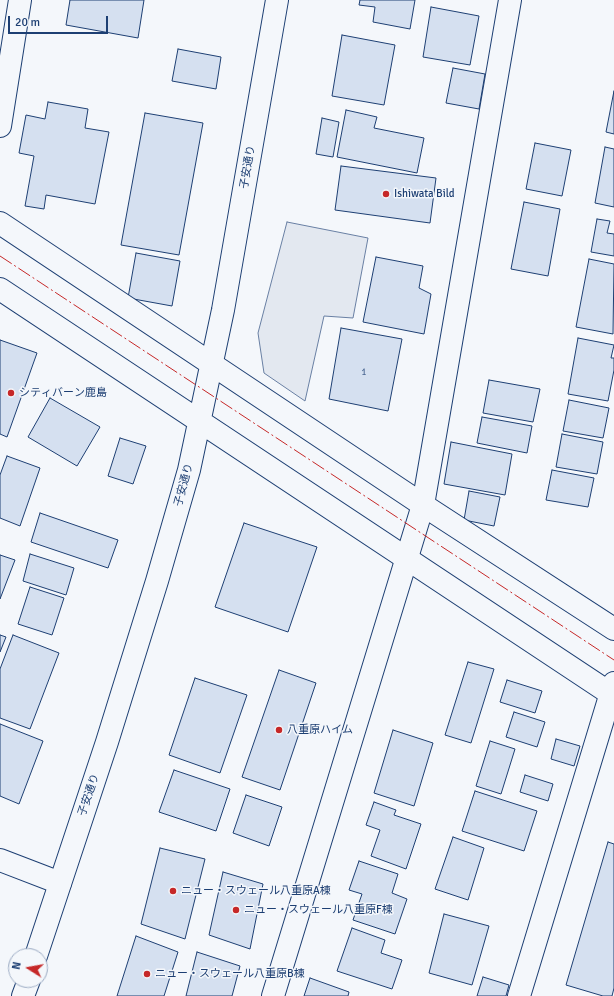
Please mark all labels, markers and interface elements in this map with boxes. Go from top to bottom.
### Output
scale bar [10,8,110,34]
text: 20 m [15,15,40,30]
street label: 子安通り [238,144,258,190]
place label: Ishiwata Bild [394,187,455,201]
marker: Ishiwata Bild [381,189,391,199]
house number: 1 [362,368,366,378]
place label: シティバーン鹿島 [19,386,107,400]
marker: シティバーン鹿島 [6,388,16,398]
street label: 子安通り [172,462,196,508]
place label: 八重原ハイム [287,723,353,737]
marker: 八重原ハイム [274,725,284,735]
street label: 子安通り [76,772,102,818]
place label: ニュー・スウェール八重原A棟 [181,884,331,898]
marker: ニュー・スウェール八重原A棟 [168,886,178,896]
place label: ニュー・スウェール八重原F棟 [244,903,393,917]
marker: ニュー・スウェール八重原F棟 [231,905,241,915]
north arrow [8,948,48,988]
text: N [10,961,24,971]
place label: ニュー・スウェール八重原B棟 [155,967,305,981]
marker: ニュー・スウェール八重原B棟 [142,969,152,979]

